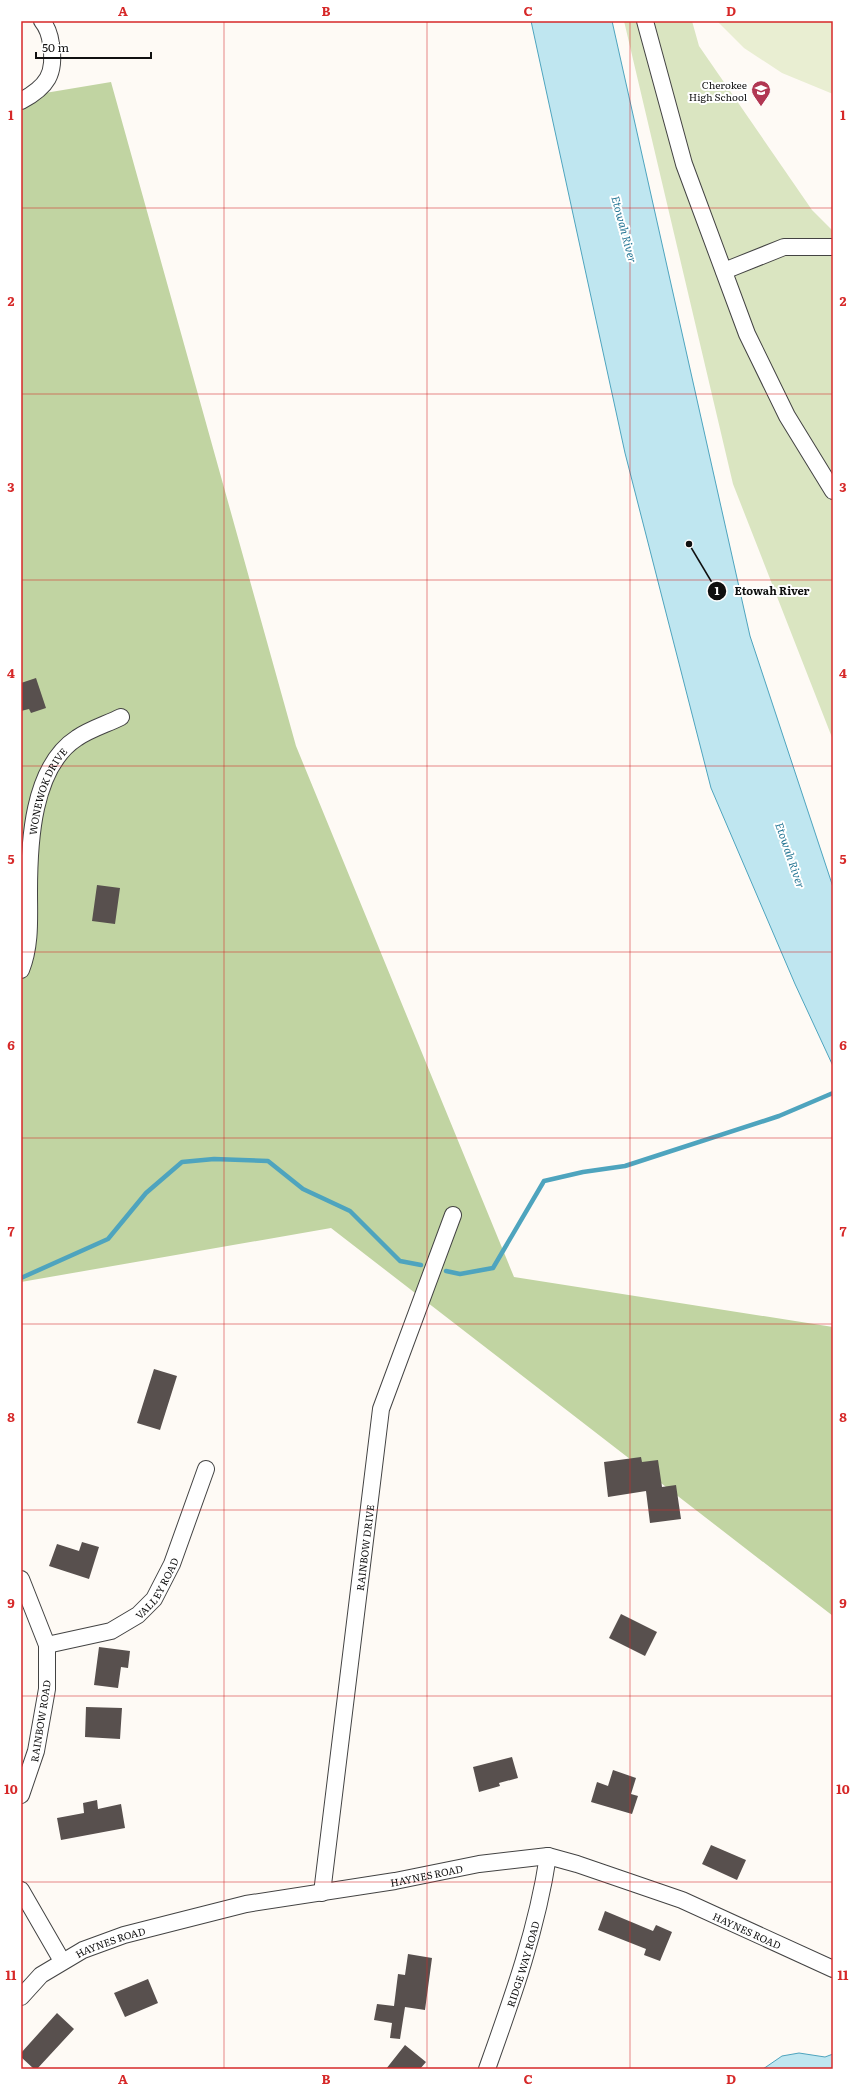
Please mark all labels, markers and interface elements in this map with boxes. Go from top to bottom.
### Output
text: A [118,1,128,20]
text: B [322,1,331,20]
text: C [523,1,533,20]
text: D [726,1,736,20]
scale bar [36,34,151,60]
text: 50 m [42,38,69,56]
place label: Cherokee High School [689,77,748,104]
school or university icon: Cherokee High School [750,79,772,107]
text: 1 [8,105,14,124]
text: 1 [840,105,846,124]
water label: Etowah River [608,194,642,264]
text: 2 [8,291,15,310]
text: 2 [840,291,847,310]
text: 3 [7,477,15,496]
text: 3 [839,477,847,496]
callout: Etowah River [707,579,818,602]
text: 1 [715,581,720,599]
text: Etowah River [734,582,810,598]
text: 4 [7,663,15,682]
text: 4 [839,663,847,682]
street label: WONEWOK DRIVE [24,744,70,836]
water label: Etowah River [772,820,810,890]
text: 5 [7,849,15,868]
text: 5 [839,849,847,868]
text: 6 [7,1035,15,1054]
text: 6 [839,1035,847,1054]
text: 7 [7,1221,15,1240]
text: 7 [839,1221,847,1240]
text: 8 [7,1407,15,1426]
text: 8 [839,1407,847,1426]
street label: RAINBOW DRIVE [351,1504,377,1592]
street label: VALLEY ROAD [131,1555,181,1622]
text: 9 [7,1593,15,1612]
text: 9 [839,1593,847,1612]
street label: RAINBOW ROAD [26,1679,54,1763]
text: 10 [4,1779,18,1798]
text: 10 [836,1779,850,1798]
street label: HAYNES ROAD [389,1860,464,1889]
street label: HAYNES ROAD [711,1908,784,1952]
street label: RIDGE WAY ROAD [502,1919,542,2009]
street label: HAYNES ROAD [72,1922,147,1961]
text: 11 [6,1965,17,1984]
text: 11 [838,1965,849,1984]
text: A [118,2069,128,2088]
text: B [322,2069,331,2088]
text: C [523,2069,533,2088]
text: D [726,2069,736,2088]

